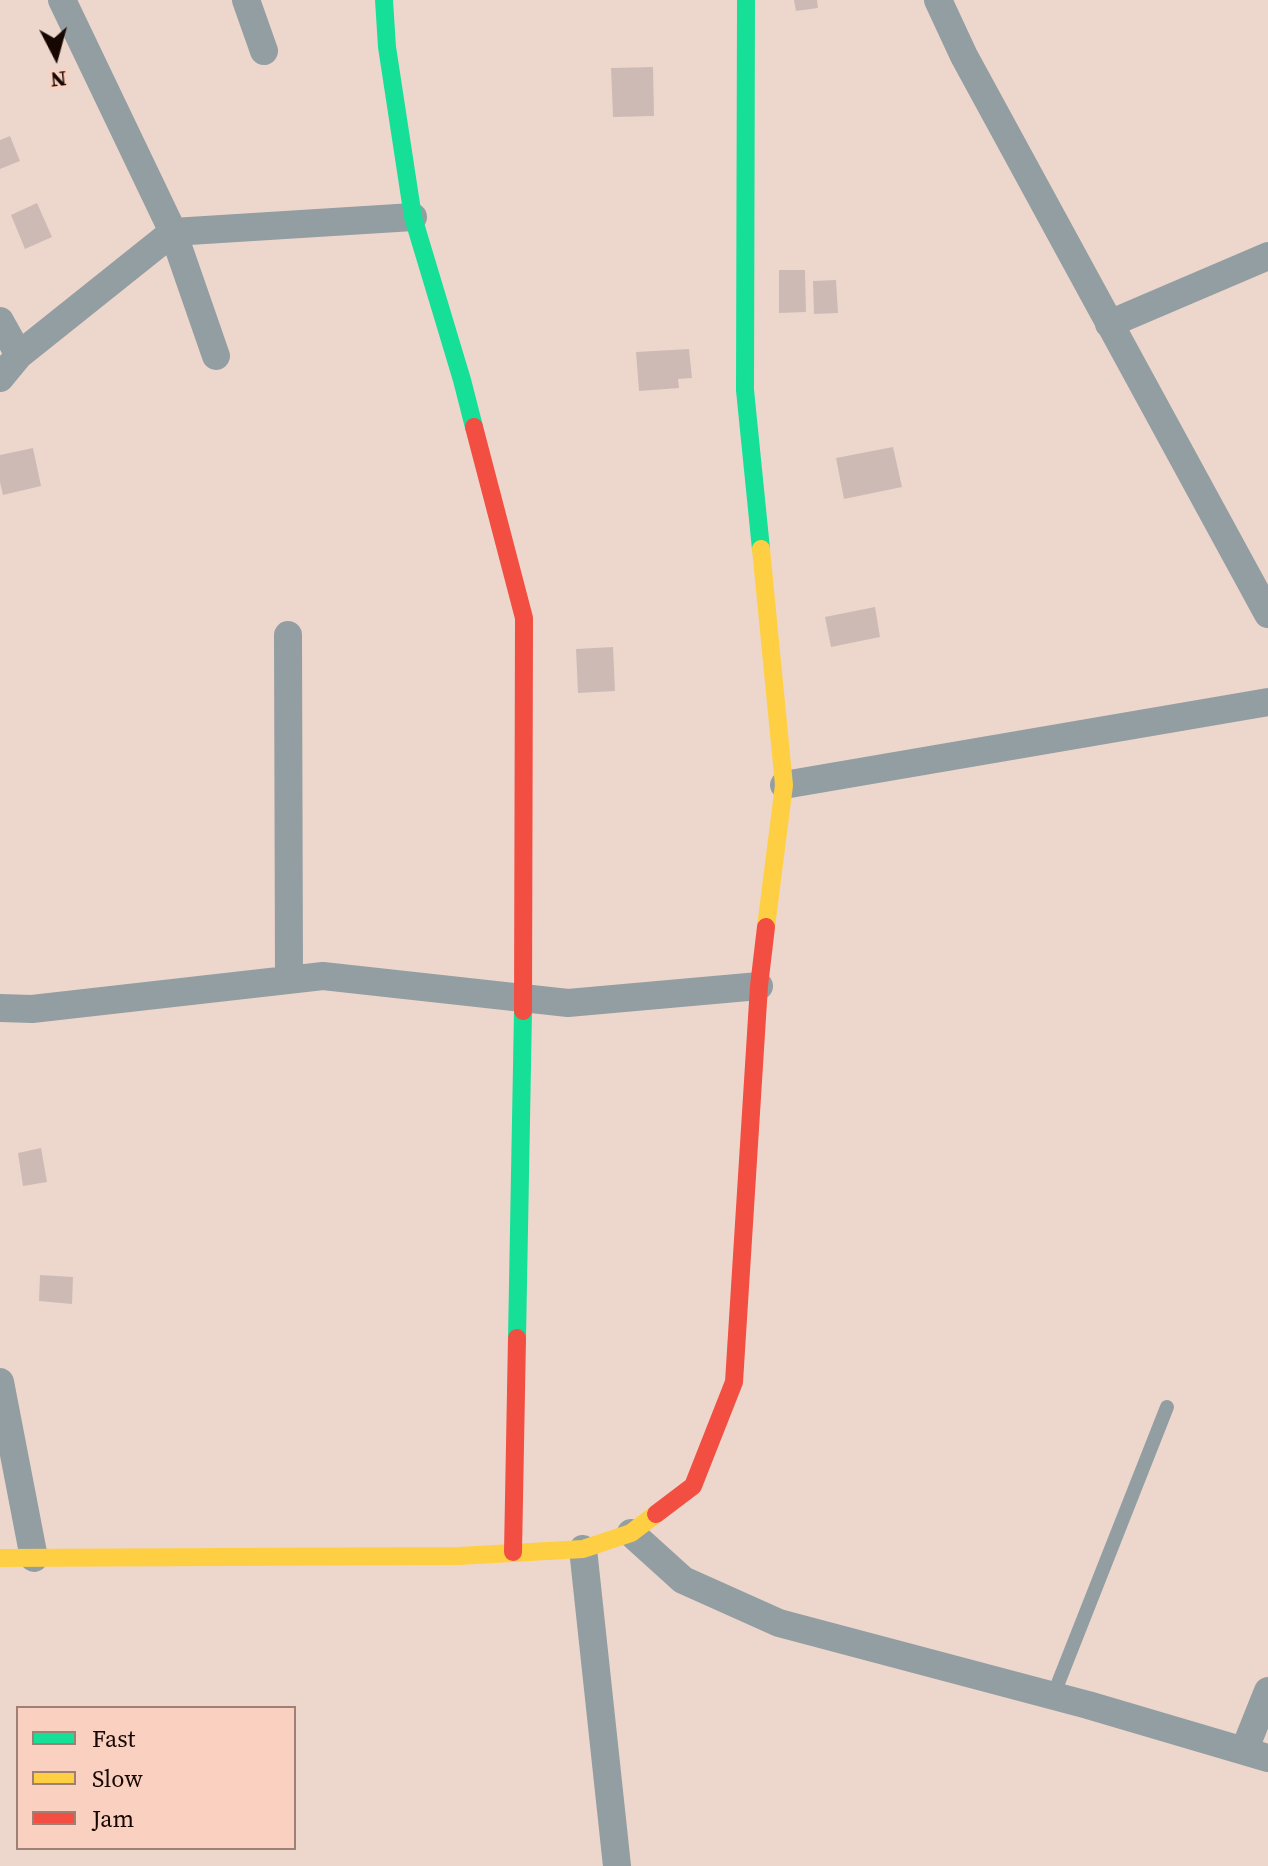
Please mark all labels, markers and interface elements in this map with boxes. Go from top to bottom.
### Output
north arrow [16,16,96,96]
text: N [49,64,68,96]
legend [16,1706,296,1850]
text: Fast [92,1722,135,1755]
text: Slow [92,1762,143,1795]
text: Jam [92,1802,134,1835]

